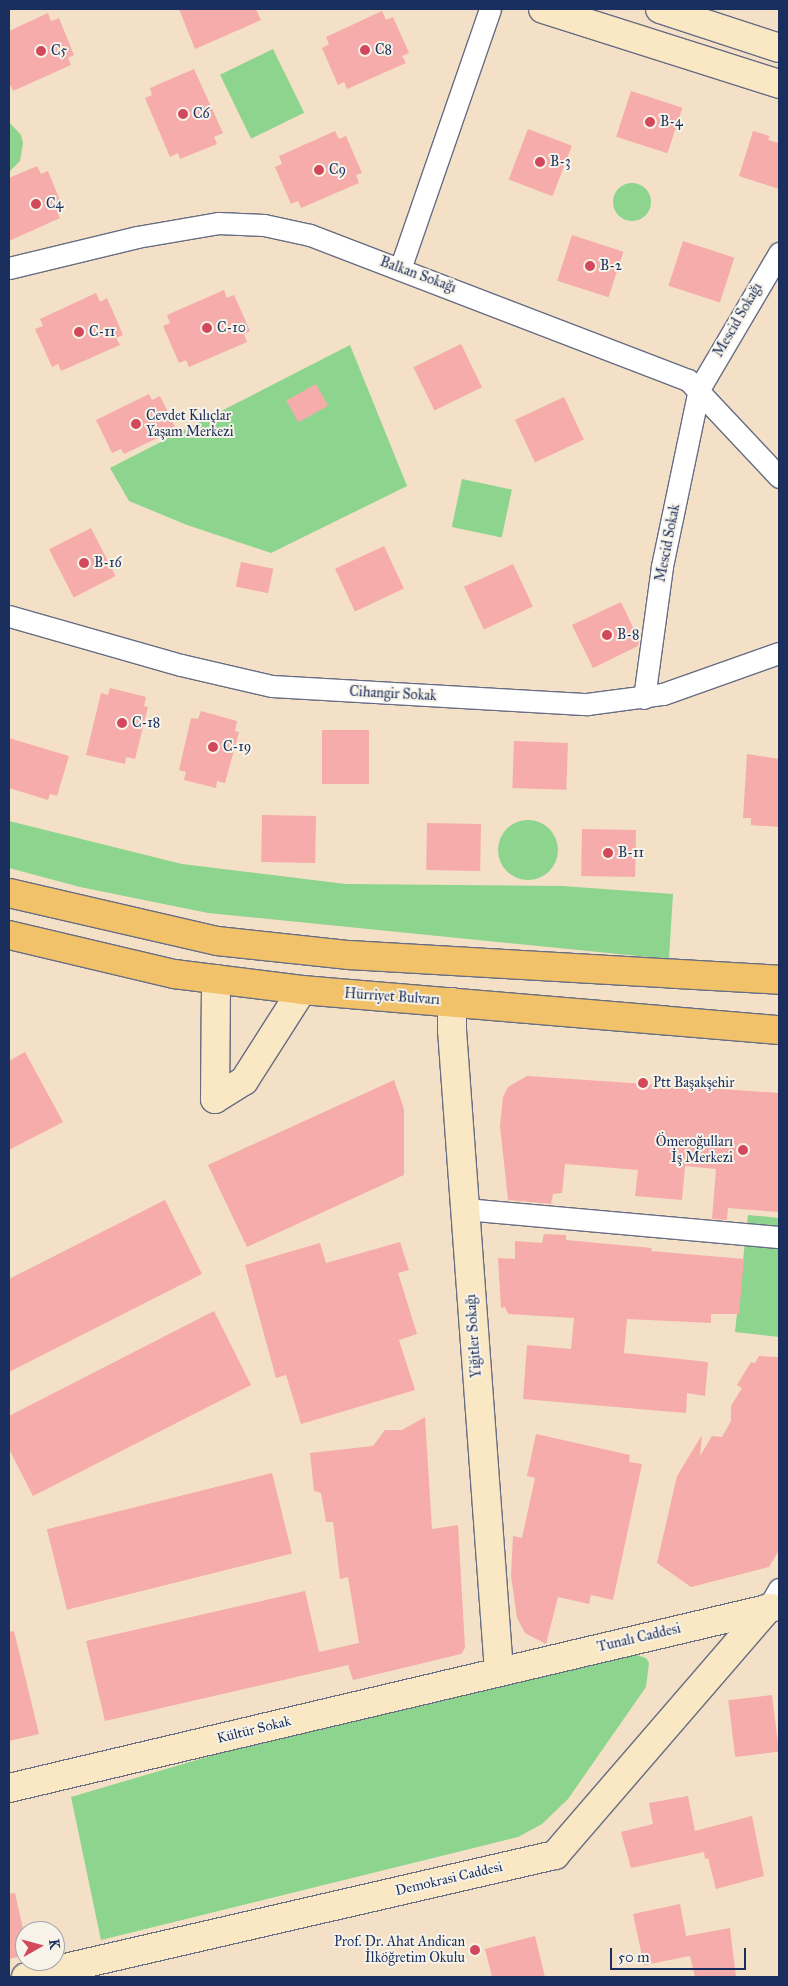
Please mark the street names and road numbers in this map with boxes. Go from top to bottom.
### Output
street label: Balkan Sokağı [378,253,458,297]
street label: Mescid Sokağı [710,280,766,360]
street label: Mescid Sokak [652,503,684,583]
street label: Cihangir Sokak [349,683,437,705]
street label: Hürriyet Bulvarı [344,985,440,1009]
street label: Yiğitler Sokağı [463,1294,485,1378]
street label: Tunalı Caddesi [596,1620,682,1656]
street label: Kültür Sokak [215,1713,293,1747]
street label: Demokrasi Caddesi [394,1858,504,1900]

